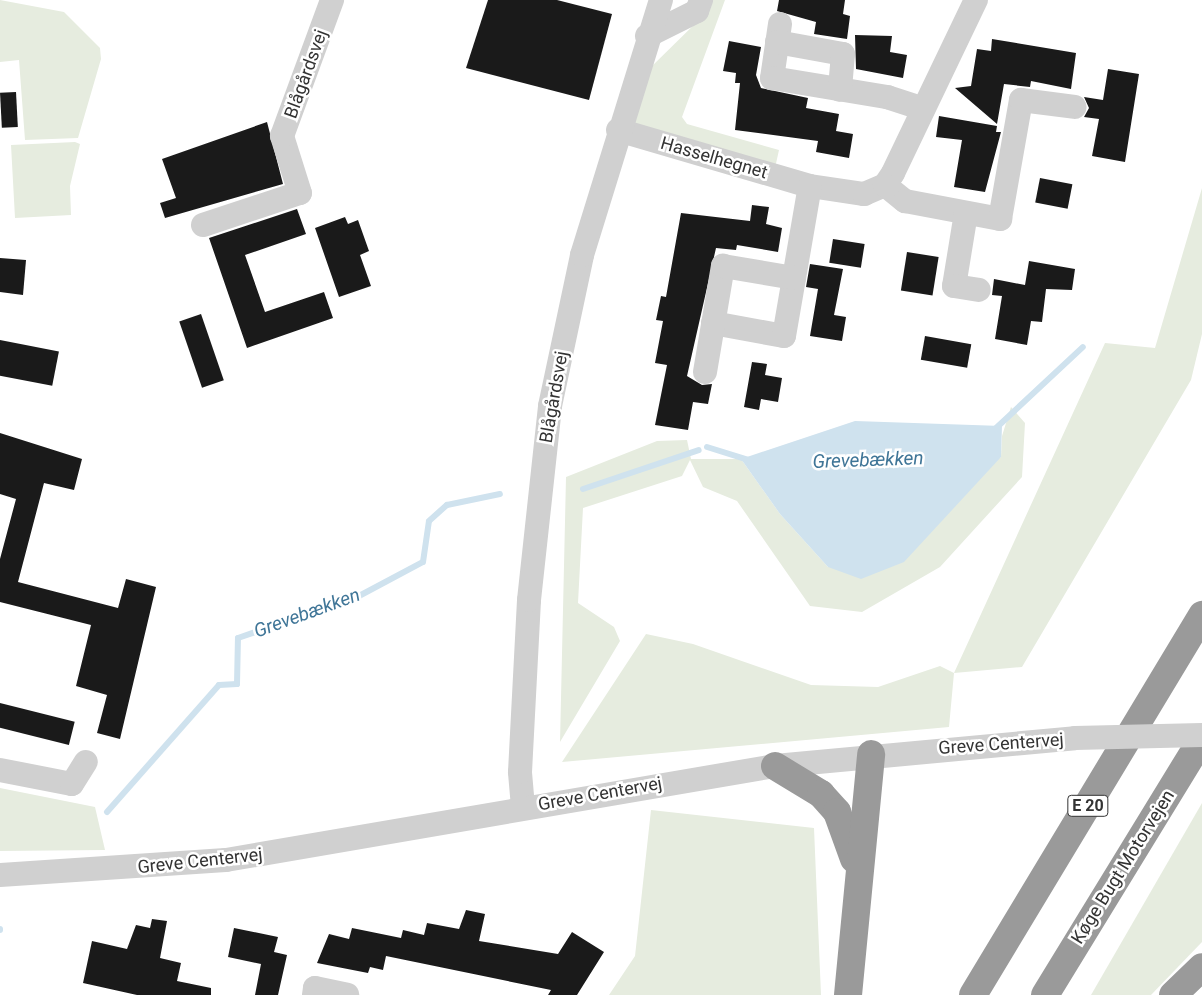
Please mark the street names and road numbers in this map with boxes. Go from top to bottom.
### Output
street label: Blågårdsvej [280,27,332,121]
street label: Hasselhegnet [658,132,770,184]
street label: Blågårdsvej [535,349,573,445]
street label: Greve Centervej [938,729,1064,759]
street label: Greve Centervej [536,772,664,816]
street label: Køge Bugt Motorvejen [1067,786,1179,948]
road number: E 20 [1067,792,1109,819]
street label: Greve Centervej [136,844,264,878]

